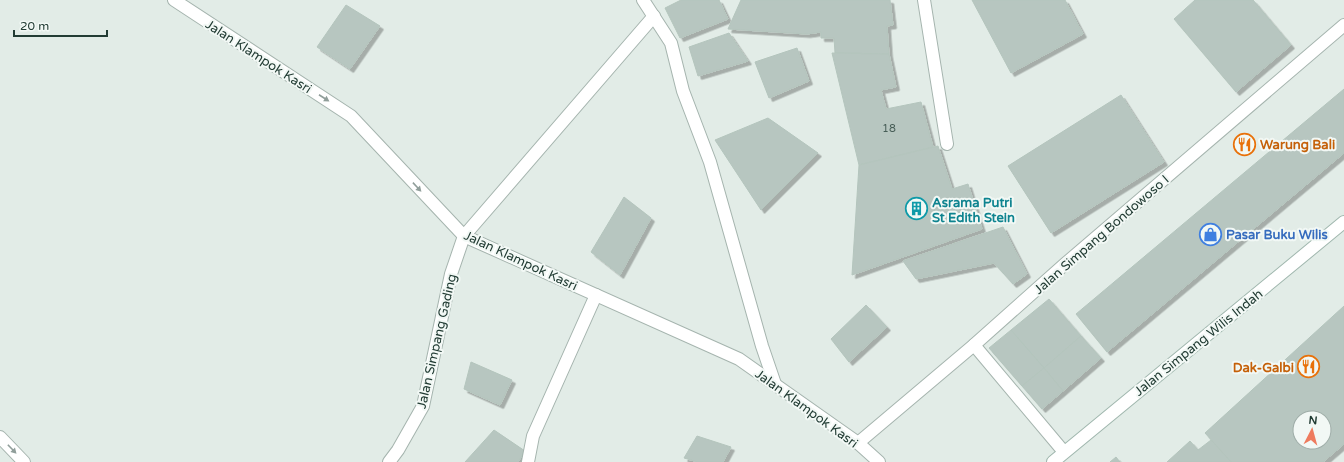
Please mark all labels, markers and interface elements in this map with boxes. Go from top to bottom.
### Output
scale bar [14,12,107,38]
street label: Jalan Klampok Kasri [202,17,315,97]
text: 20 m [20,19,49,33]
one-way arrow [318,94,329,102]
house number: 18 [882,122,896,135]
restaurant icon: Warung Bali [1231,131,1257,157]
place label: Warung Bali [1260,137,1335,153]
street label: Jalan Simpang Bondowoso I [1031,172,1172,298]
one-way arrow [413,182,422,192]
place label: Asrama Putri St Edith Stein [932,195,1015,226]
building icon: Asrama Putri St Edith Stein [903,196,929,222]
shop icon: Pasar Buku Wilis [1197,221,1223,247]
place label: Pasar Buku Wilis [1226,227,1328,243]
street label: Jalan Klampok Kasri [461,228,580,294]
street label: Jalan Simpang Gading [414,272,460,410]
street label: Jalan Simpang Wilis Indah [1131,286,1266,400]
restaurant icon: Dak-Galbi [1296,354,1322,380]
place label: Dak-Galbi [1233,360,1294,376]
street label: Jalan Klampok Kasri [752,366,861,452]
north arrow [1292,410,1332,450]
text: N [1308,414,1318,427]
one-way arrow [7,444,17,454]

